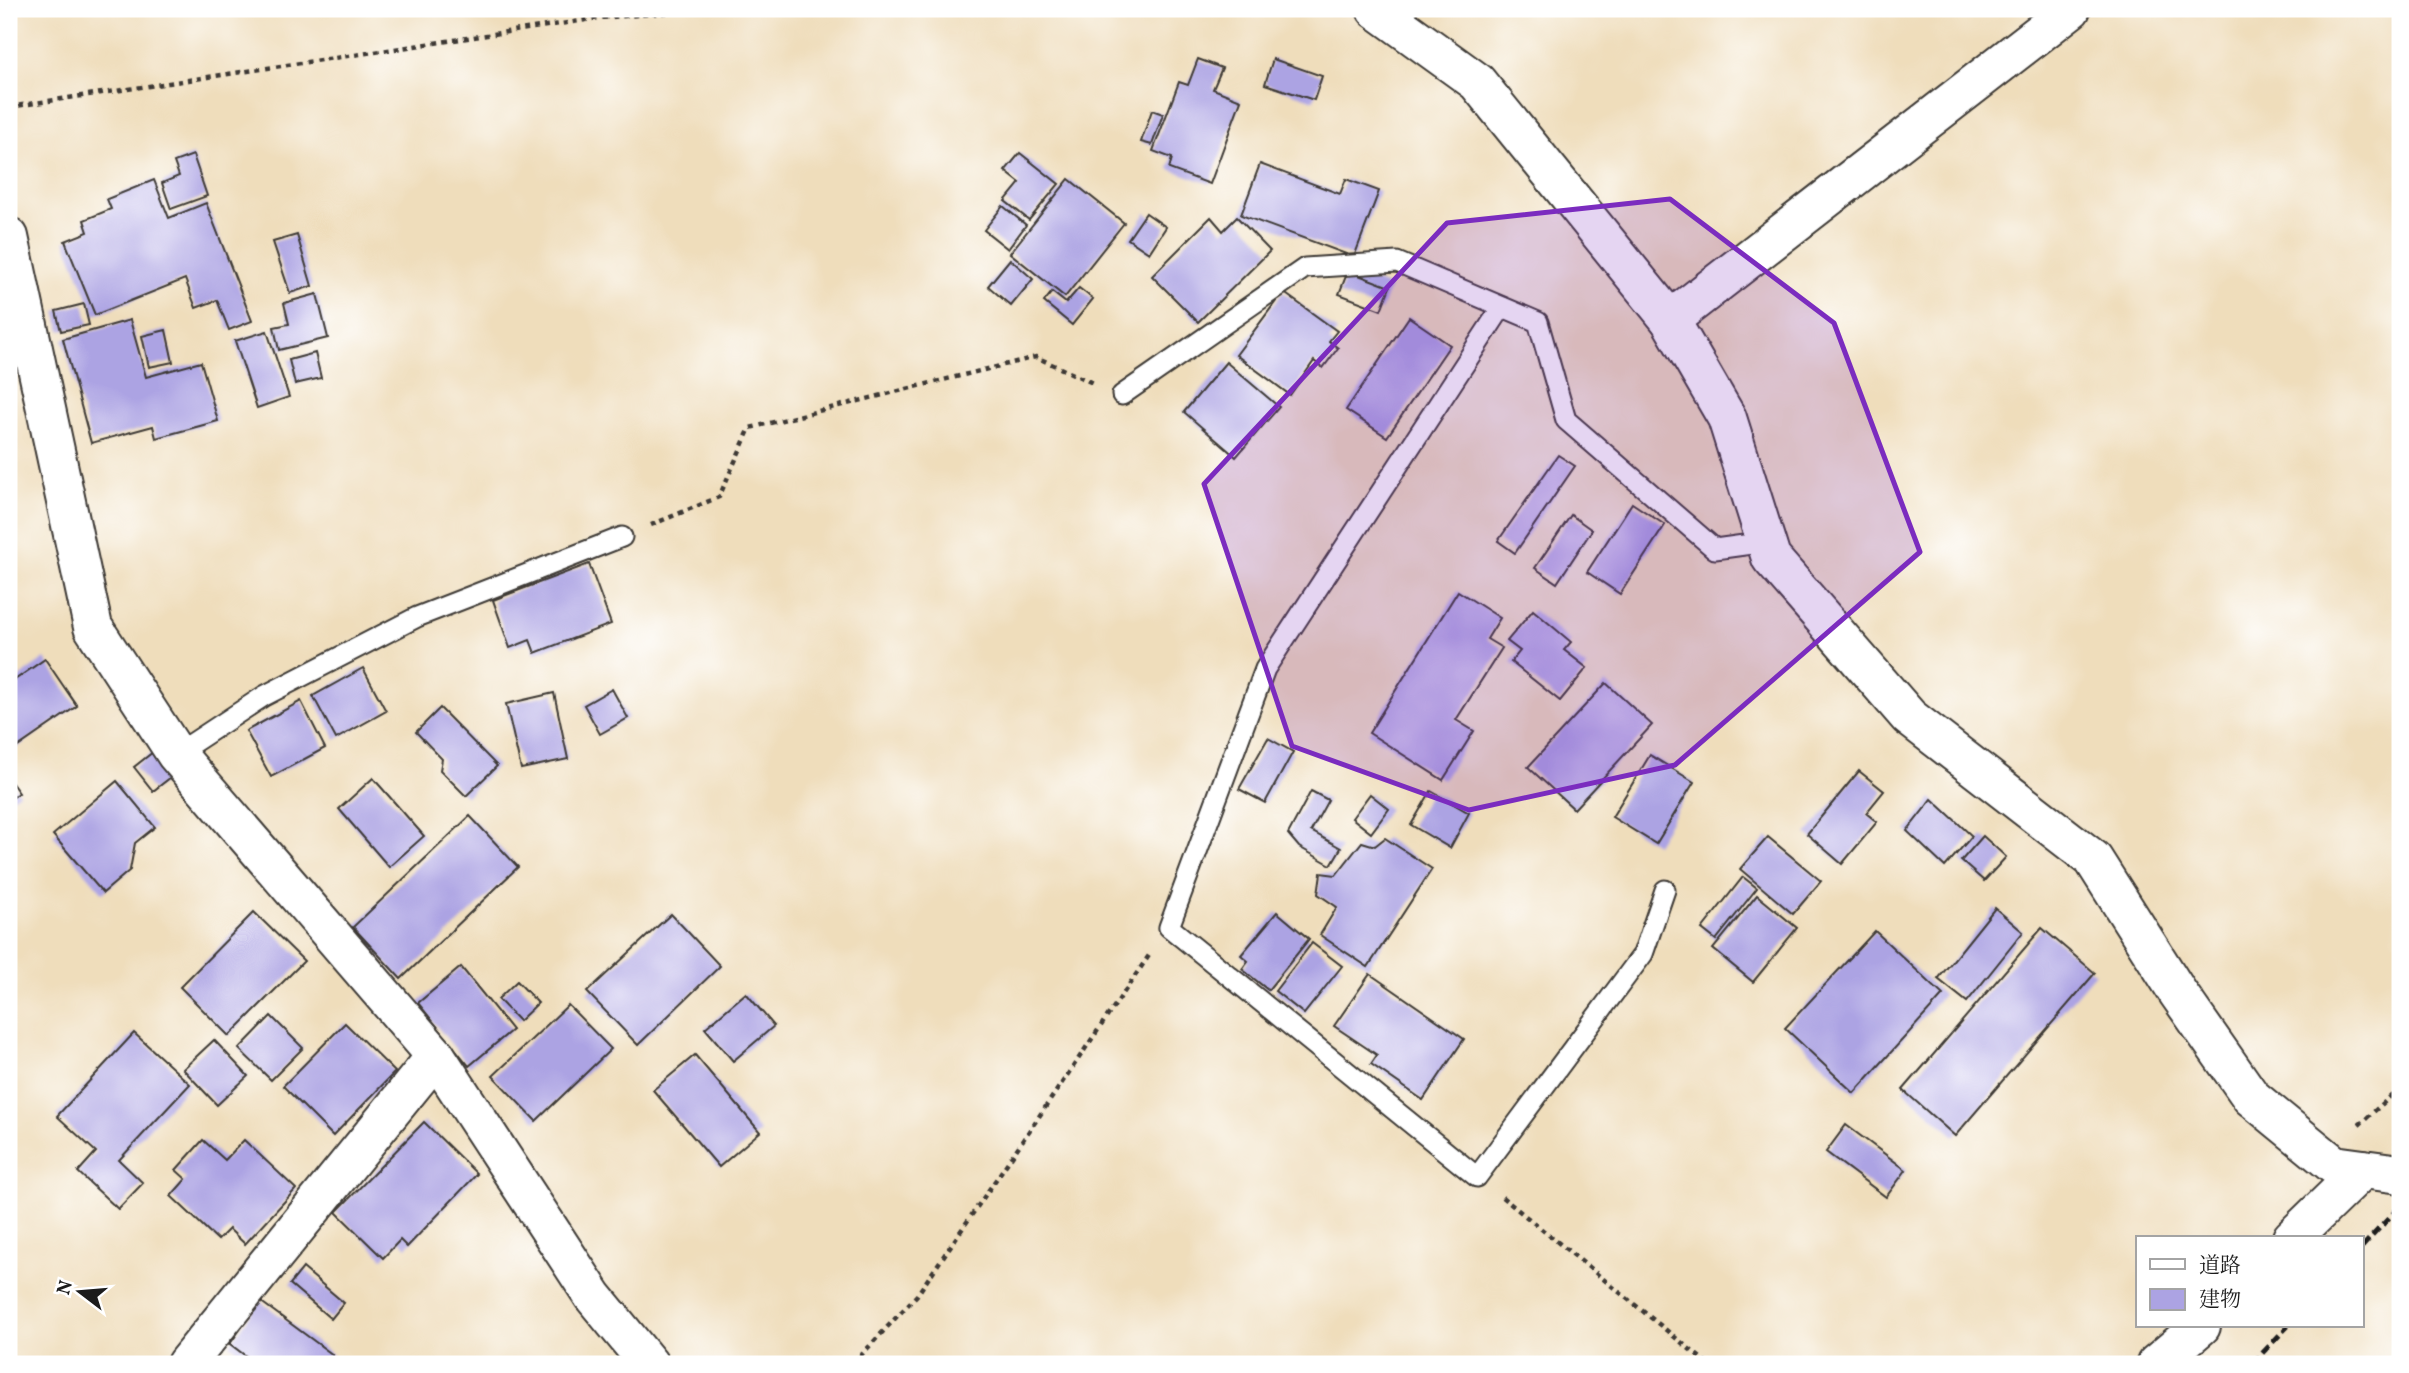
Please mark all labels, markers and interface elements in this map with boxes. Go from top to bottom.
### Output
legend [2136,1236,2364,1328]
text: 道路 [2199,1252,2241,1281]
north arrow [46,1258,116,1328]
text: N [51,1277,80,1298]
text: 建物 [2199,1286,2241,1315]

